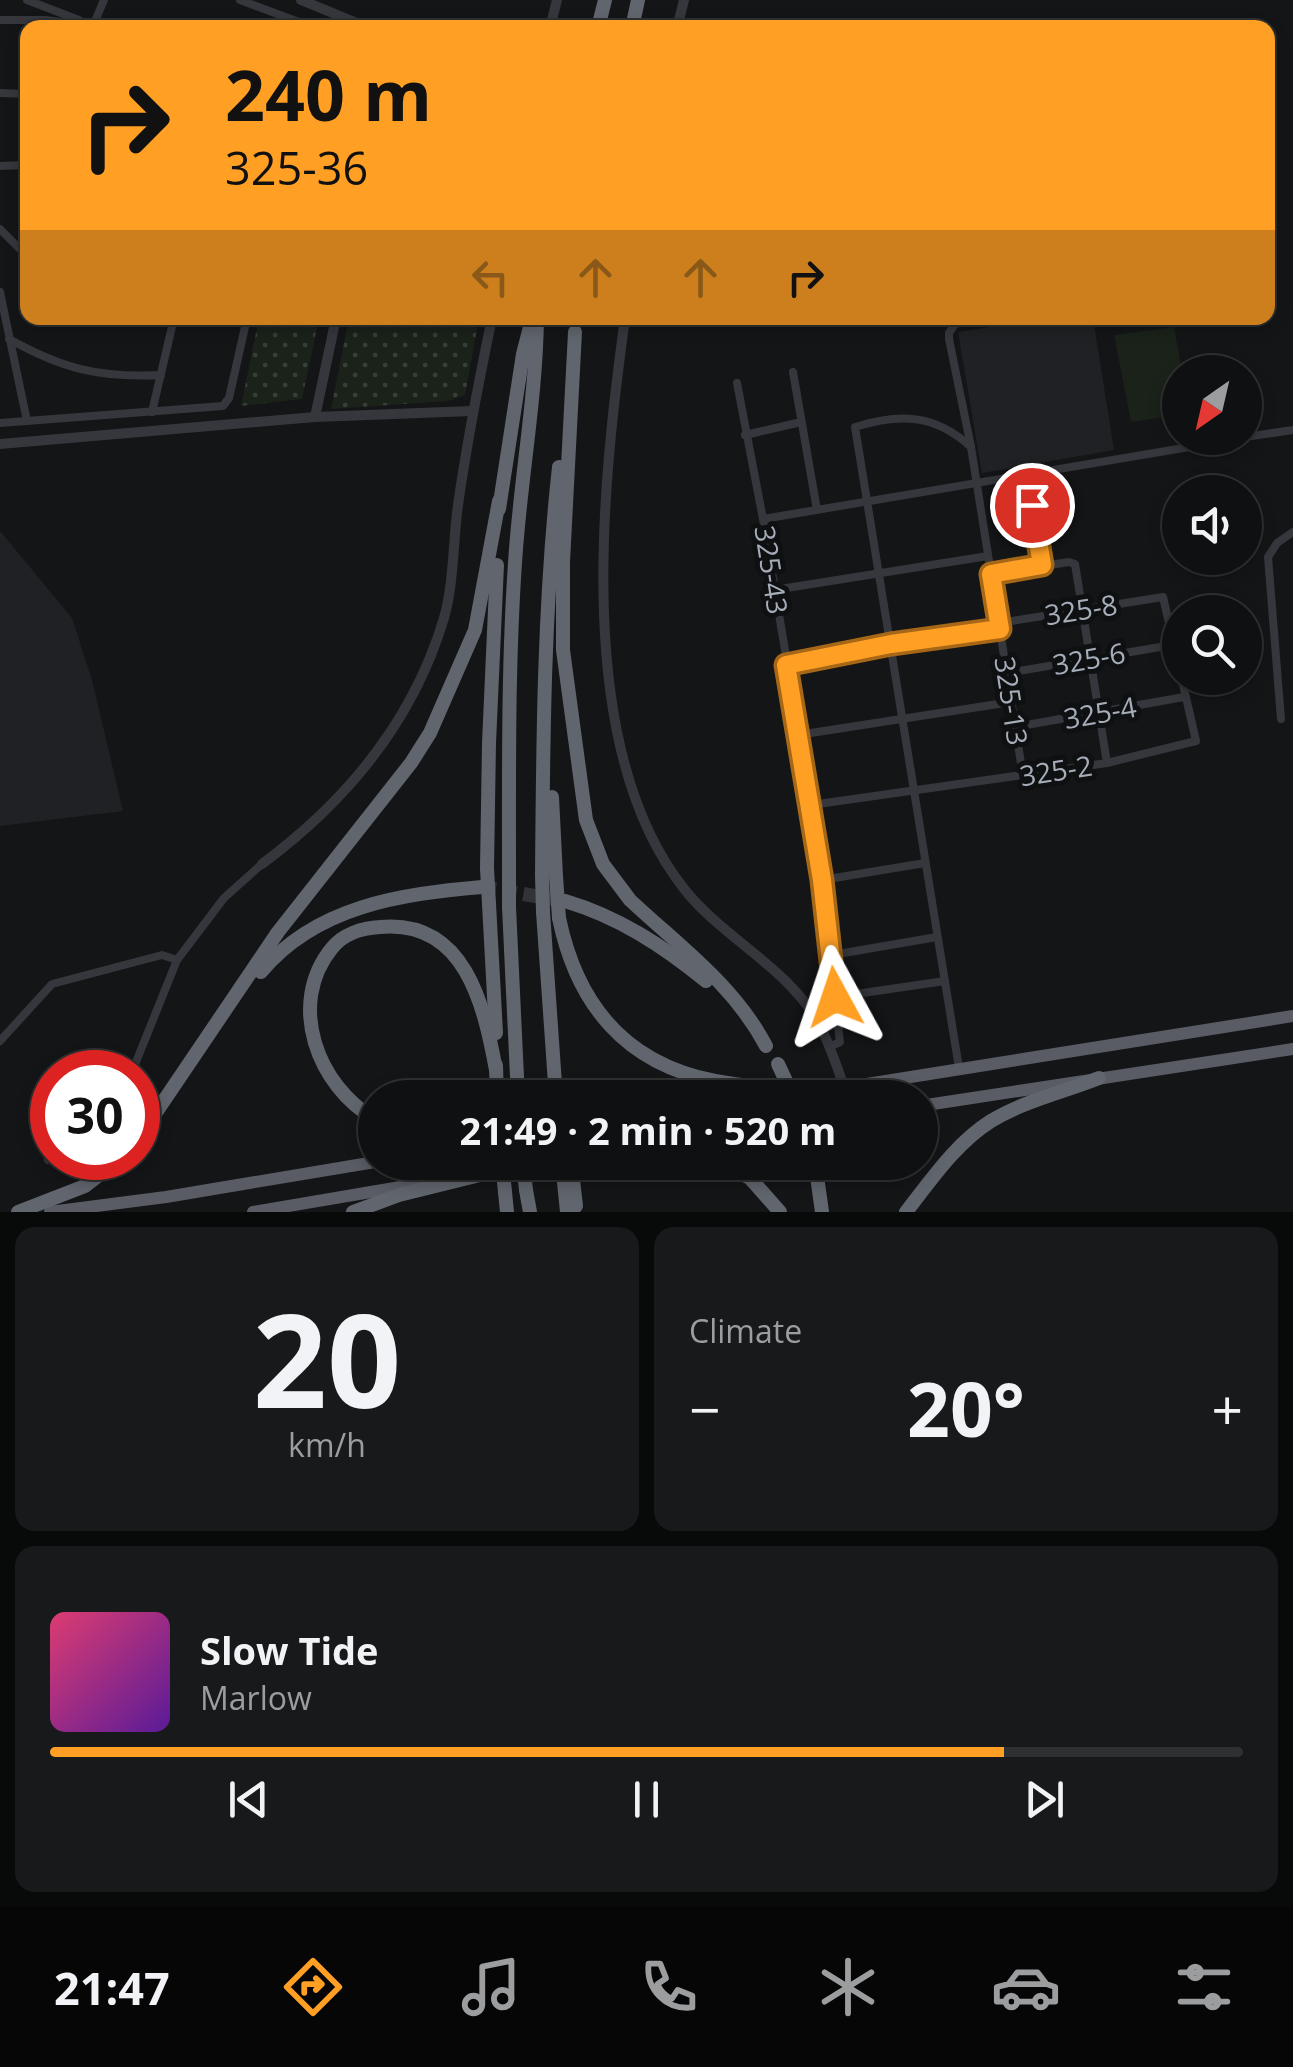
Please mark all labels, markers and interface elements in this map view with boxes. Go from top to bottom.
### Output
text: 240 m [225,46,432,142]
icon: right [60,60,190,190]
text: 325-36 [225,137,368,198]
icon: left [463,250,518,305]
icon: ahead [568,250,623,305]
icon: ahead [673,250,728,305]
icon: right [778,250,833,305]
north arrow [1162,355,1262,455]
map controls [1162,355,1262,695]
pin [990,463,1075,548]
button: sound [1162,475,1262,575]
icon: arrive [1005,478,1060,533]
street label: 325-43 [746,523,798,617]
street label: 325-8 [1042,585,1120,633]
button: search [1162,595,1262,695]
street label: 325-6 [1050,633,1128,683]
street label: 325-13 [986,654,1038,748]
street label: 325-4 [1061,687,1139,737]
street label: 325-2 [1017,746,1095,794]
position arrow [783,945,887,1049]
speed limit sign: 30 [30,1050,160,1180]
text: 21:49 · 2 min · 520 m [460,1104,836,1156]
text: 20 [253,1269,401,1446]
text: Climate [689,1309,802,1352]
text: 20° [907,1357,1025,1459]
text: − [689,1371,720,1446]
text: + [1212,1371,1243,1446]
text: km/h [288,1423,366,1466]
text: Slow Tide [200,1624,379,1676]
text: Marlow [200,1676,312,1719]
icon: previous [221,1772,276,1827]
icon: pause [619,1772,674,1827]
icon: next [1017,1772,1072,1827]
icon: directions [278,1952,348,2022]
icon: music [456,1952,526,2022]
icon: phone [634,1952,704,2022]
icon: climate [813,1952,883,2022]
icon: car [991,1952,1061,2022]
icon: filters [1169,1952,1239,2022]
text: 21:47 [54,1957,170,2018]

